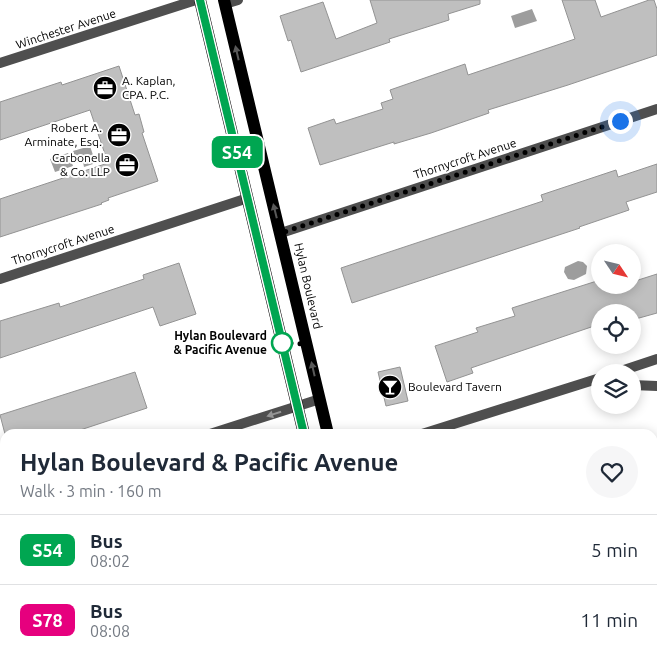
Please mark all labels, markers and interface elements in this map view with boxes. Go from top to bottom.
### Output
street label: Winchester Avenue [14,6,118,51]
one-way arrow [233,46,241,61]
place label: A. Kaplan, CPA. P.C. [122,74,175,101]
office icon: A. Kaplan, CPA. P.C. [92,75,118,101]
your location [608,109,633,134]
place label: Robert A. Arminate, Esq. [24,121,102,148]
office icon: Robert A. Arminate, Esq. [106,122,132,148]
line badge: S54 [208,136,266,168]
street label: Thornycroft Avenue [412,136,518,181]
text: S54 [222,142,252,162]
place label: Carbonella & Co. LLP [52,151,110,178]
office icon: Carbonella & Co. LLP [114,152,140,178]
one-way arrow [271,204,279,219]
street label: Thornycroft Avenue [10,222,116,267]
street label: Hylan Boulevard [292,242,325,330]
north arrow [591,244,641,294]
map controls [591,244,641,414]
button: locate [591,304,641,354]
place label: Hylan Boulevard & Pacific Avenue [174,329,267,356]
marker: Hylan Boulevard & Pacific Avenue [271,332,293,354]
one-way arrow [309,362,317,377]
button: layers [591,364,641,414]
bar icon: Boulevard Tavern [377,374,403,400]
place label: Boulevard Tavern [408,380,502,393]
one-way arrow [266,410,281,418]
button: heart [586,446,638,498]
text: Hylan Boulevard & Pacific Avenue [20,449,398,476]
text: Walk · 3 min · 160 m [20,482,162,500]
text: Bus [90,530,123,552]
text: 5 min [591,539,638,561]
text: S54 [32,540,63,560]
text: 08:02 [90,552,130,570]
text: Bus [90,600,123,622]
text: 11 min [580,609,638,631]
text: S78 [32,610,63,630]
text: 08:08 [90,622,130,640]

